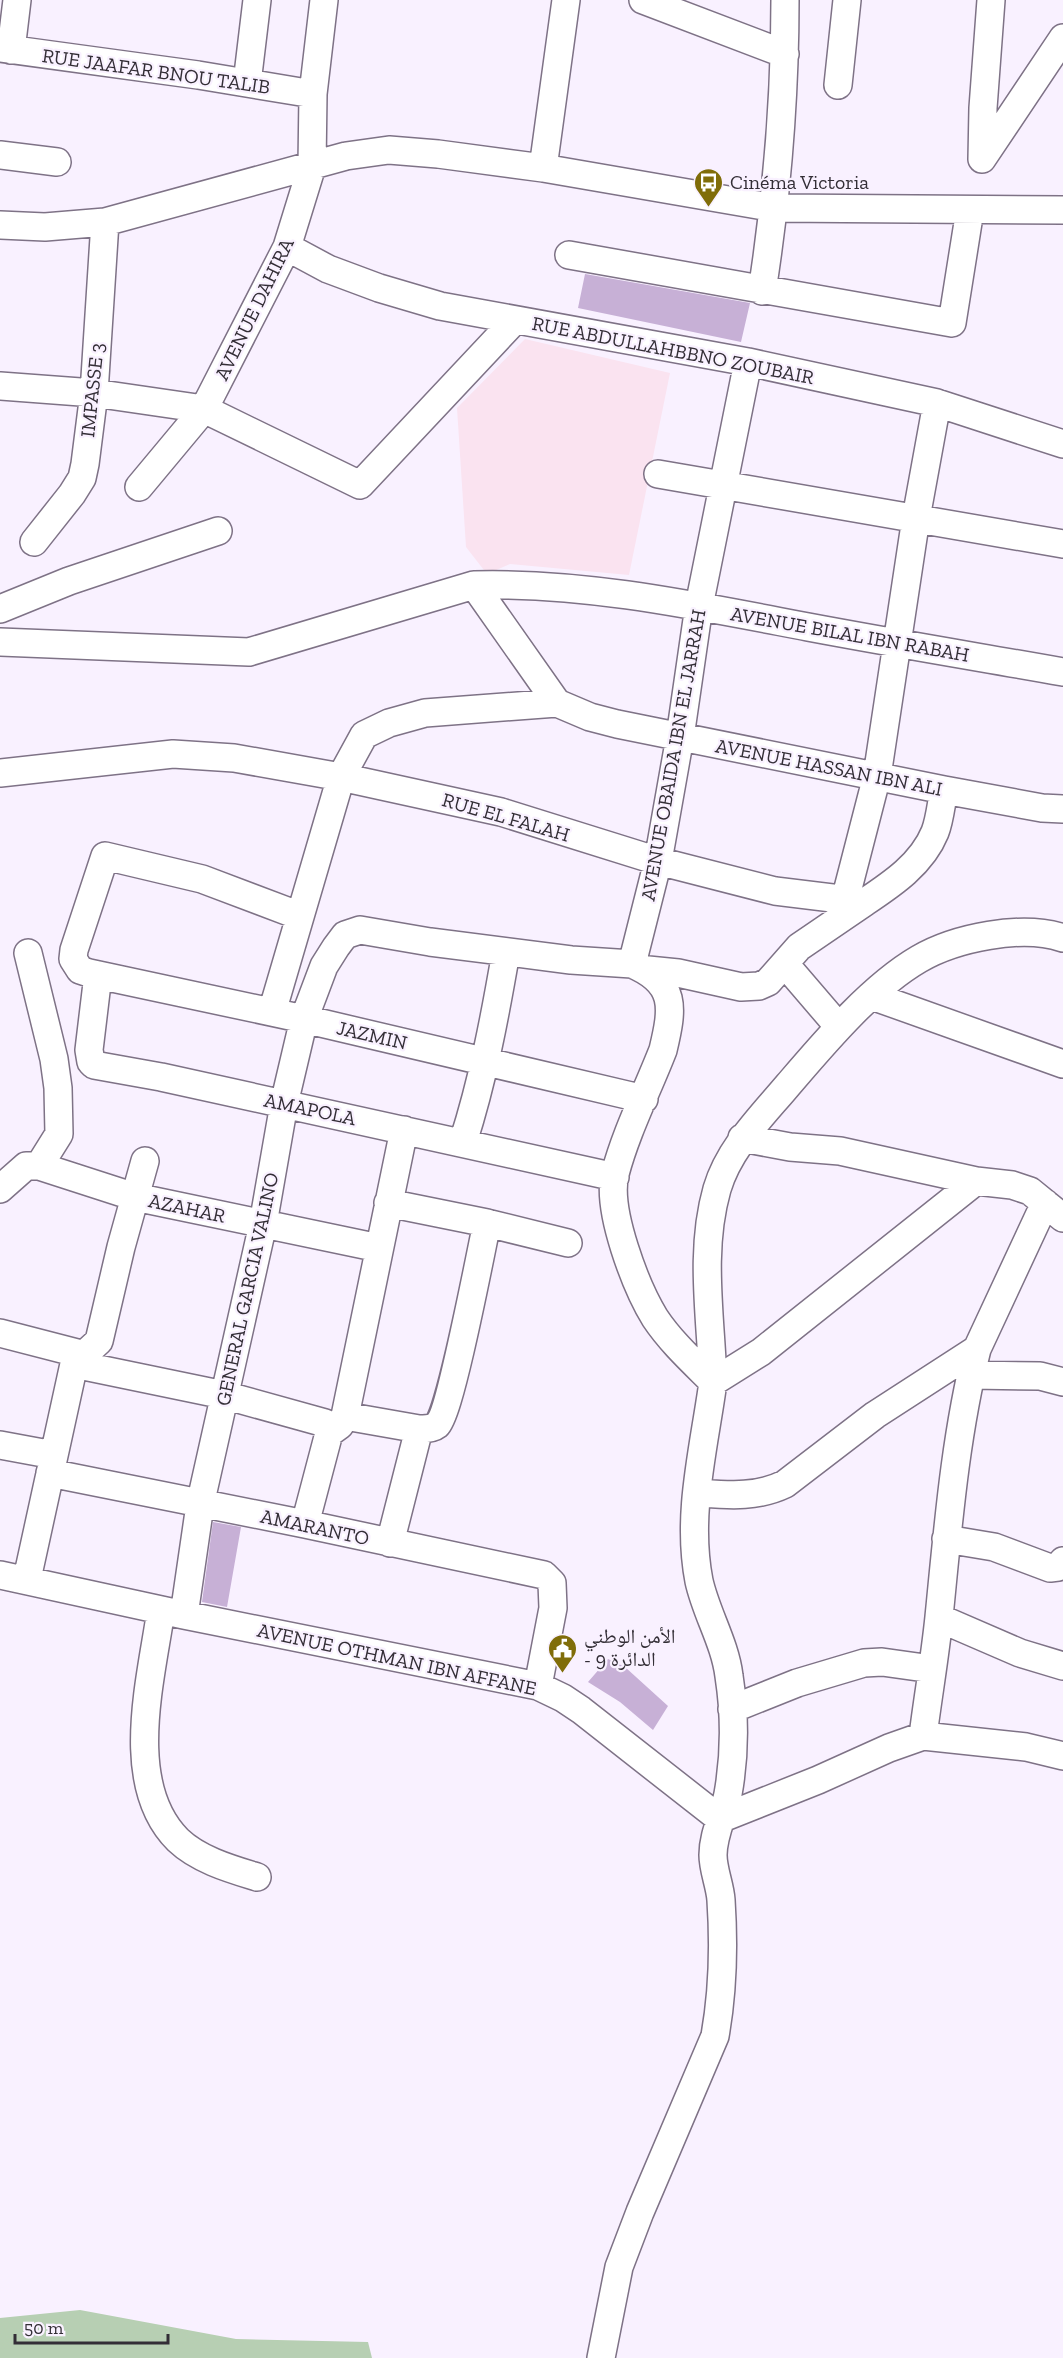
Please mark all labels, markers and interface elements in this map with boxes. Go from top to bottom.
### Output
street label: RUE JAAFAR BNOU TALIB [40,43,272,99]
bus stop icon: Cinéma Victoria [693,166,725,208]
place label: Cinéma Victoria [730,170,869,194]
street label: AVENUE DAHIRA [209,233,299,384]
street label: RUE ABDULLAHBBNO ZOUBAIR [530,311,817,389]
street label: IMPASSE 3 [75,342,109,438]
street label: AVENUE BILAL IBN RABAH [729,601,971,667]
street label: AVENUE OBAIDA IBN EL JARRAH [635,607,711,903]
street label: AVENUE HASSAN IBN ALI [714,733,944,801]
street label: RUE EL FALAH [439,787,573,847]
street label: JAZMIN [334,1015,410,1055]
street label: AMAPOLA [262,1088,359,1131]
street label: GENERAL GARCIA VALINO [211,1170,283,1408]
street label: AZAHAR [146,1188,228,1228]
street label: AMARANTO [258,1504,372,1550]
street label: AVENUE OTHMAN IBN AFFANE [255,1618,539,1700]
place label: الأمن الوطني - الدائرة 9 [584,1624,676,1671]
public building icon: الأمن الوطني - الدائرة 9 [547,1632,579,1674]
scale bar [15,2307,168,2345]
text: 50 m [24,2317,64,2339]

